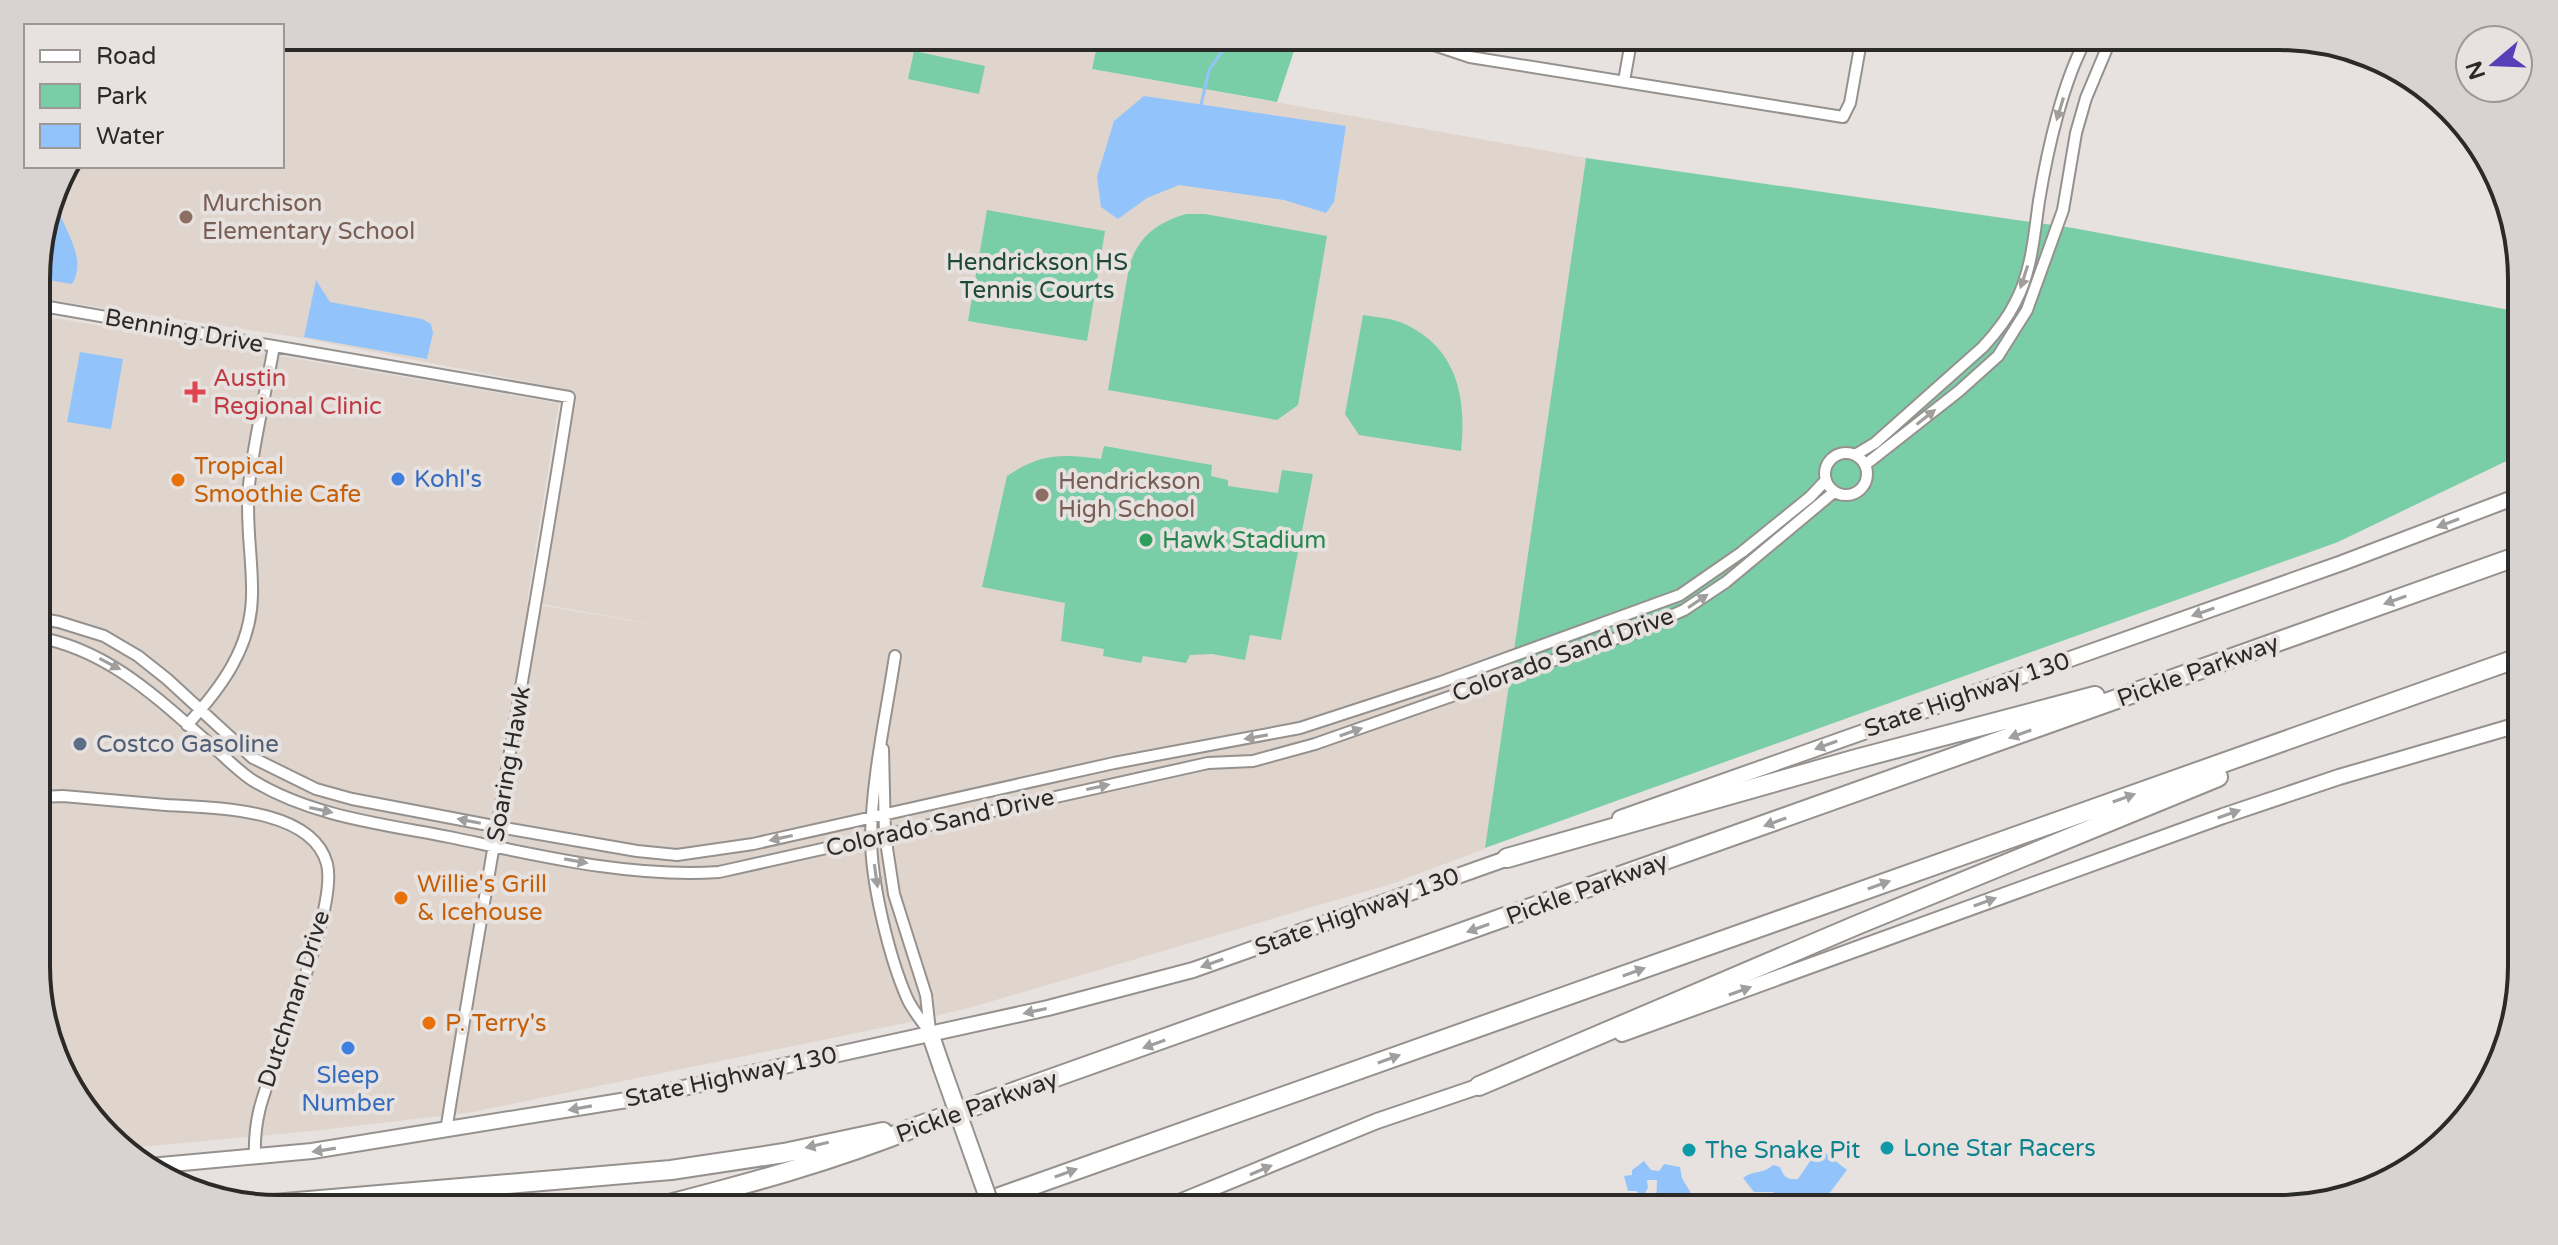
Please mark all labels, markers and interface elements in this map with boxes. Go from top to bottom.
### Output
legend [24,24,284,168]
north arrow [2454,24,2534,104]
text: Road [96,42,156,71]
text: N [2461,58,2491,83]
text: Park [96,82,147,111]
one-way arrow [2053,97,2066,121]
text: Water [96,122,165,151]
place label: Murchison Elementary School [202,189,415,246]
marker: Murchison Elementary School [177,208,195,226]
park label: Hendrickson HS Tennis Courts [946,248,1128,305]
one-way arrow [2017,265,2030,289]
street label: Benning Drive [102,303,266,359]
place label: Austin Regional Clinic [213,364,382,421]
marker: Austin Regional Clinic [184,381,206,403]
one-way arrow [1916,409,1936,426]
place label: Tropical Smoothie Cafe [194,452,361,509]
place label: Kohl's [414,465,482,494]
place label: Hendrickson High School [1058,467,1201,524]
marker: Kohl's [389,470,407,488]
marker: Tropical Smoothie Cafe [169,471,187,489]
marker: Hendrickson High School [1033,486,1051,504]
one-way arrow [2436,517,2460,530]
place label: Hawk Stadium [1162,526,1326,555]
marker: Hawk Stadium [1137,531,1155,549]
one-way arrow [1688,593,1709,608]
one-way arrow [2382,595,2406,607]
street label: Colorado Sand Drive [1448,601,1678,709]
one-way arrow [2191,606,2215,618]
street label: Pickle Parkway [2113,628,2283,714]
street label: State Highway 130 [1860,646,2074,744]
one-way arrow [99,657,121,671]
street label: Soaring Hawk [481,684,537,844]
one-way arrow [1339,725,1363,737]
one-way arrow [2008,729,2032,741]
place label: Costco Gasoline [96,730,279,759]
one-way arrow [1244,732,1269,744]
marker: Costco Gasoline [71,735,89,753]
one-way arrow [1814,739,1838,751]
one-way arrow [1085,780,1110,793]
street label: Colorado Sand Drive [823,783,1057,863]
one-way arrow [2112,791,2136,803]
one-way arrow [309,804,334,817]
one-way arrow [2217,807,2241,819]
one-way arrow [456,814,481,827]
one-way arrow [1763,816,1787,829]
one-way arrow [768,832,793,845]
street label: Pickle Parkway [1502,846,1672,932]
one-way arrow [564,855,589,867]
street label: State Highway 130 [1251,862,1463,962]
one-way arrow [870,864,883,889]
place label: Willie's Grill & Icehouse [417,870,547,927]
one-way arrow [1867,878,1891,890]
marker: Willie's Grill & Icehouse [392,889,410,907]
one-way arrow [1973,895,1997,908]
street label: Dutchman Drive [252,907,336,1091]
one-way arrow [1465,923,1489,935]
one-way arrow [1200,957,1224,970]
one-way arrow [1622,965,1646,977]
one-way arrow [1728,984,1752,996]
one-way arrow [1023,1005,1048,1018]
place label: P. Terry's [445,1009,547,1038]
marker: P. Terry's [420,1014,438,1032]
one-way arrow [1142,1038,1166,1051]
marker: Sleep Number [339,1039,357,1057]
street label: State Highway 130 [623,1040,839,1114]
one-way arrow [1377,1052,1401,1064]
place label: Sleep Number [301,1061,396,1118]
street label: Pickle Parkway [892,1064,1062,1150]
one-way arrow [567,1102,592,1115]
place label: Lone Star Racers [1903,1134,2096,1163]
place label: The Snake Pit [1705,1136,1860,1165]
one-way arrow [804,1139,829,1152]
marker: Lone Star Racers [1878,1139,1896,1157]
marker: The Snake Pit [1680,1141,1698,1159]
one-way arrow [311,1144,336,1157]
one-way arrow [1249,1163,1272,1176]
one-way arrow [1054,1167,1078,1179]

